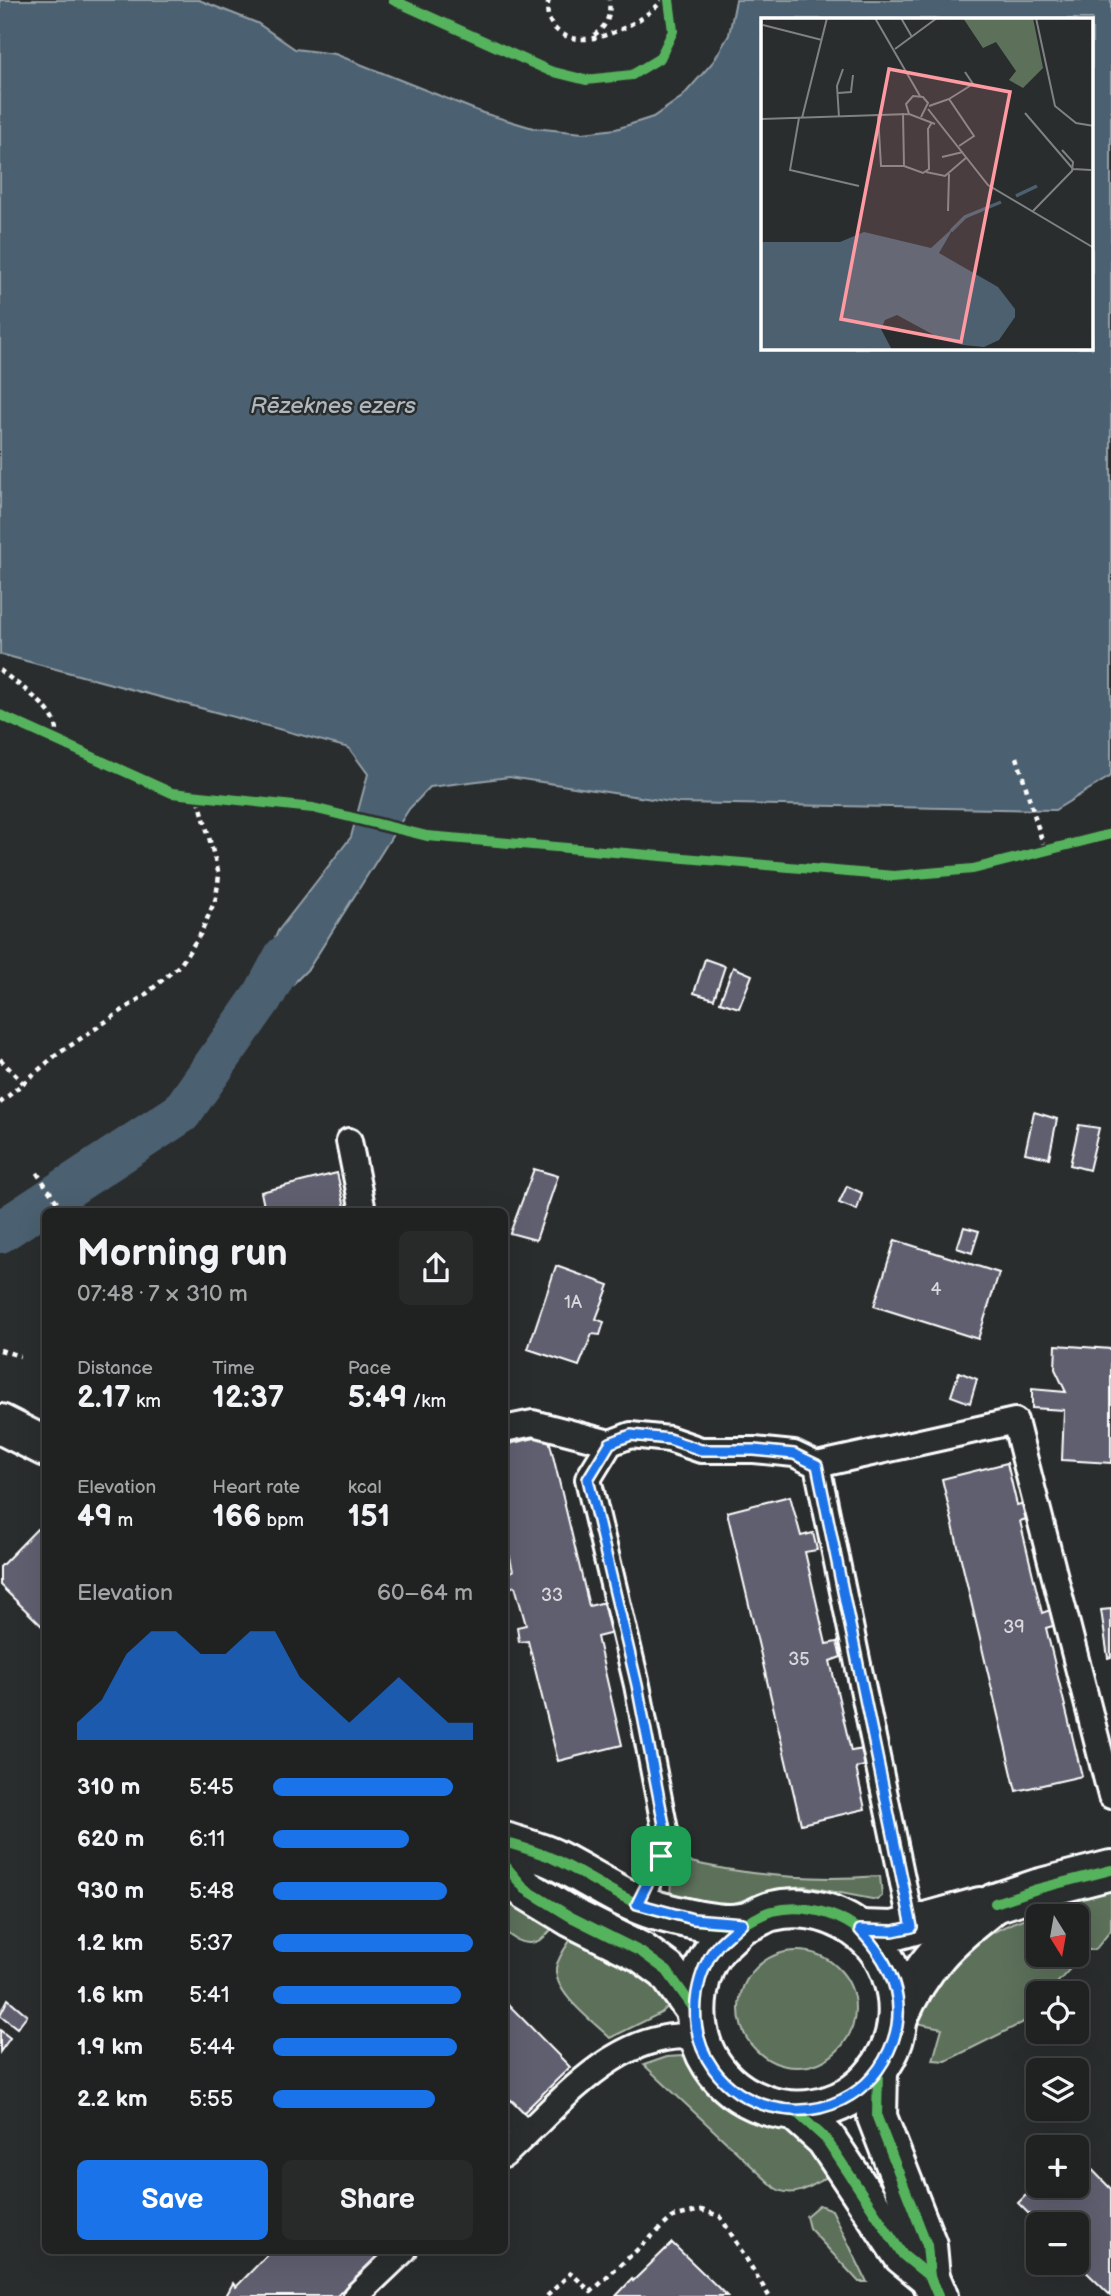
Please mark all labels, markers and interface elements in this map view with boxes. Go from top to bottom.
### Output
inset map [761,18,1094,350]
water label: Rēzeknes ezers [250,392,416,420]
text: Morning run [77,1231,288,1276]
button: share [399,1231,473,1305]
house number: 4 [931,1279,942,1300]
text: 07:48 · 7 × 310 m [77,1280,248,1308]
house number: 1A [564,1292,582,1313]
text: Distance [77,1357,153,1380]
text: Time [212,1357,254,1380]
text: Pace [348,1357,391,1380]
text: 2.17 [77,1380,131,1416]
text: 12:37 [212,1380,284,1416]
text: 5:49 [348,1380,407,1416]
text: km [131,1390,161,1413]
text: /km [407,1390,446,1413]
text: Elevation [77,1476,156,1499]
text: Heart rate [212,1476,300,1499]
text: kcal [348,1476,382,1499]
text: 49 [77,1499,112,1535]
text: 166 [212,1499,261,1535]
text: 151 [348,1499,390,1535]
text: m [112,1509,133,1532]
text: bpm [261,1509,304,1532]
text: Elevation [77,1579,173,1607]
text: 60–64 m [377,1579,473,1607]
house number: 33 [541,1585,563,1606]
house number: 39 [1003,1617,1025,1638]
house number: 35 [788,1649,810,1670]
text: 310 m [77,1773,140,1801]
text: 5:45 [189,1773,234,1801]
text: 620 m [77,1825,144,1853]
text: 6:11 [189,1825,226,1853]
pin [631,1826,691,1886]
icon: arrive [642,1837,680,1875]
text: 930 m [77,1877,144,1905]
text: 5:48 [189,1877,234,1905]
north arrow [1026,1904,1088,1967]
map controls [1026,1904,1089,2275]
text: 1.2 km [77,1929,143,1957]
text: 5:37 [189,1929,232,1957]
text: 1.6 km [77,1981,144,2009]
text: 5:41 [189,1981,230,2009]
button: locate [1026,1981,1089,2044]
text: 1.9 km [77,2033,143,2061]
text: 5:44 [189,2033,235,2061]
button: layers [1026,2058,1089,2121]
text: 2.2 km [77,2085,148,2113]
text: 5:55 [189,2085,233,2113]
button: + [1026,2135,1089,2198]
button: Save [77,2160,268,2240]
button: Share [282,2160,473,2240]
button: − [1026,2212,1089,2275]

